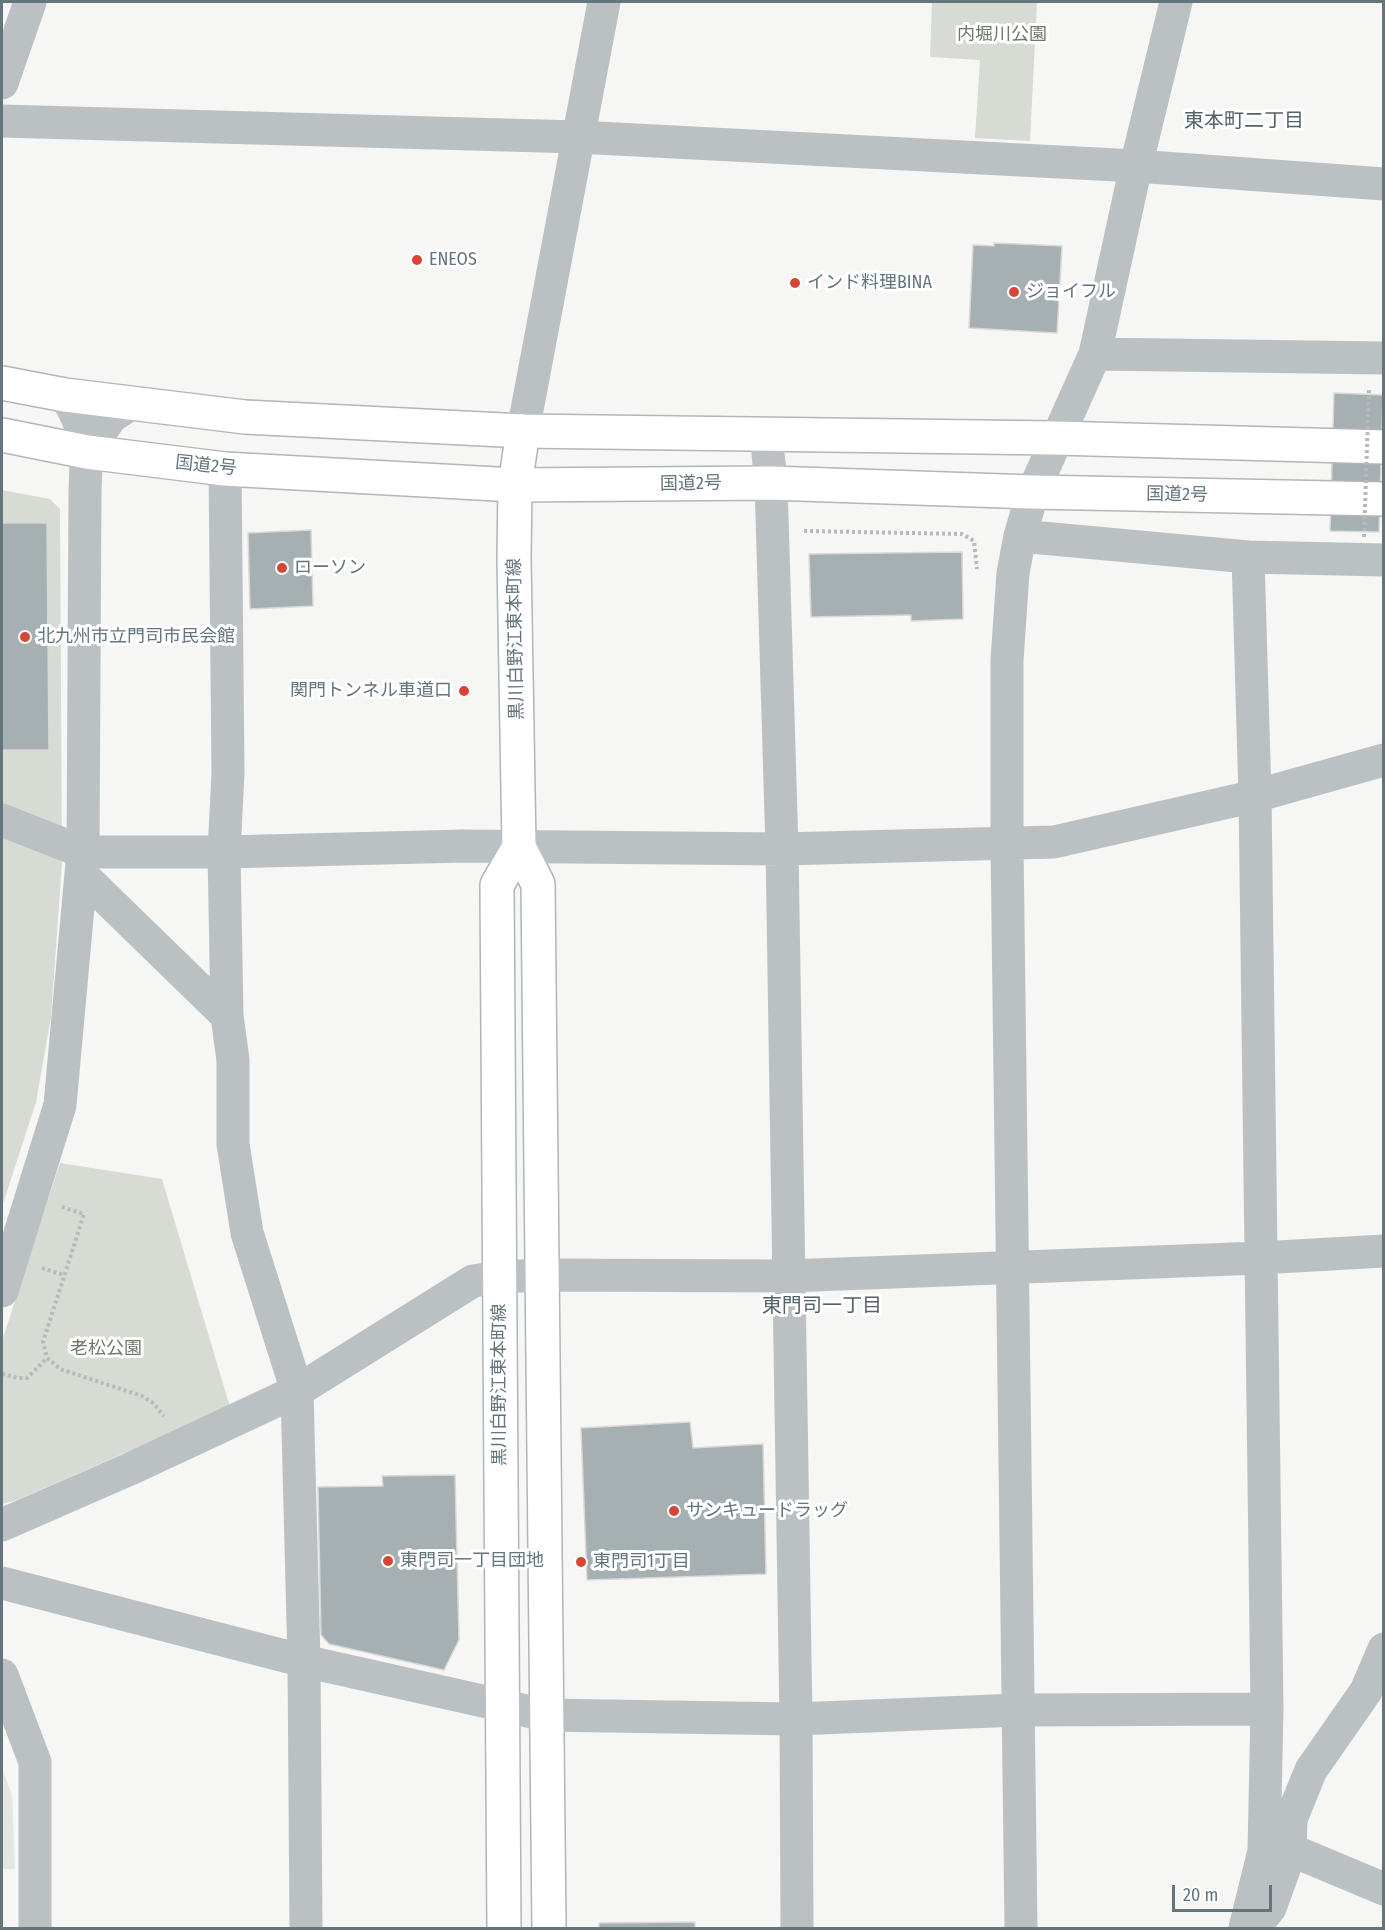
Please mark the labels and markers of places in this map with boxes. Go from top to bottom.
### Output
place label: ENEOS [429,249,477,271]
marker: ENEOS [410,253,424,267]
place label: インド料理BINA [807,272,932,294]
marker: インド料理BINA [788,276,802,290]
place label: ジョイフル [1026,281,1116,303]
marker: ジョイフル [1007,285,1021,299]
place label: ローソン [294,557,366,579]
marker: ローソン [275,561,289,575]
place label: 北九州市立門司市民会館 [37,626,235,648]
marker: 北九州市立門司市民会館 [18,630,32,644]
place label: 関門トンネル車道口 [290,680,452,702]
marker: 関門トンネル車道口 [457,684,471,698]
place label: サンキュードラッグ [686,1500,848,1522]
marker: サンキュードラッグ [667,1504,681,1518]
place label: 東門司一丁目団地 [400,1550,544,1572]
place label: 東門司1丁目 [593,1551,690,1573]
marker: 東門司一丁目団地 [381,1554,395,1568]
marker: 東門司1丁目 [574,1555,588,1569]

